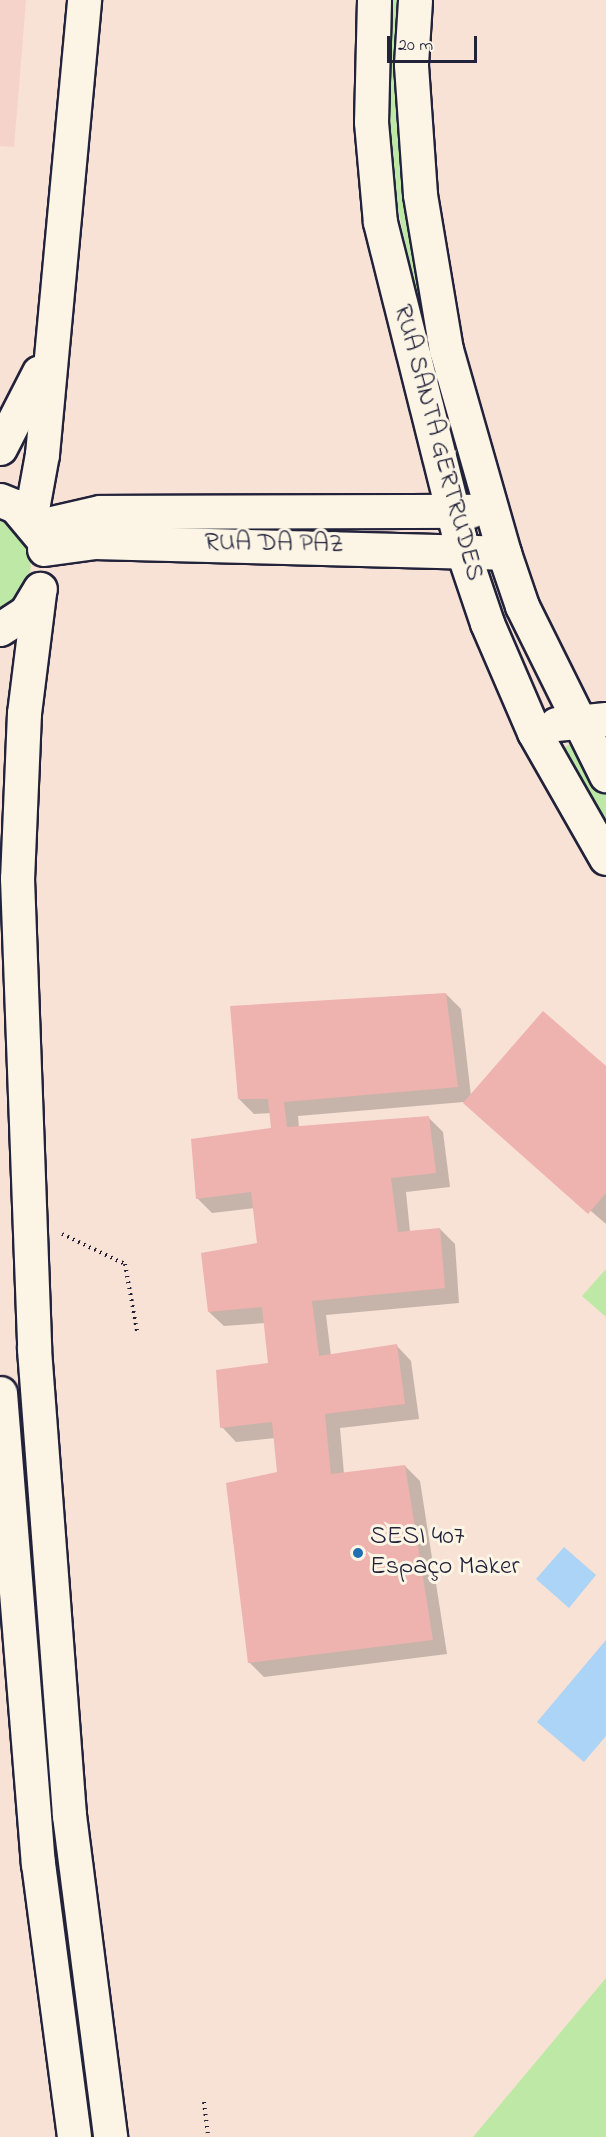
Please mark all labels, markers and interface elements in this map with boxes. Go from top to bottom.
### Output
scale bar [390,24,480,62]
text: 20 m [398,33,433,59]
street label: RUA SANTA GERTRUDES [385,301,489,585]
street label: RUA DA PAZ [204,528,344,562]
place label: SESI 407 Espaço Maker [370,1522,520,1583]
marker: SESI 407 Espaço Maker [351,1546,365,1560]

